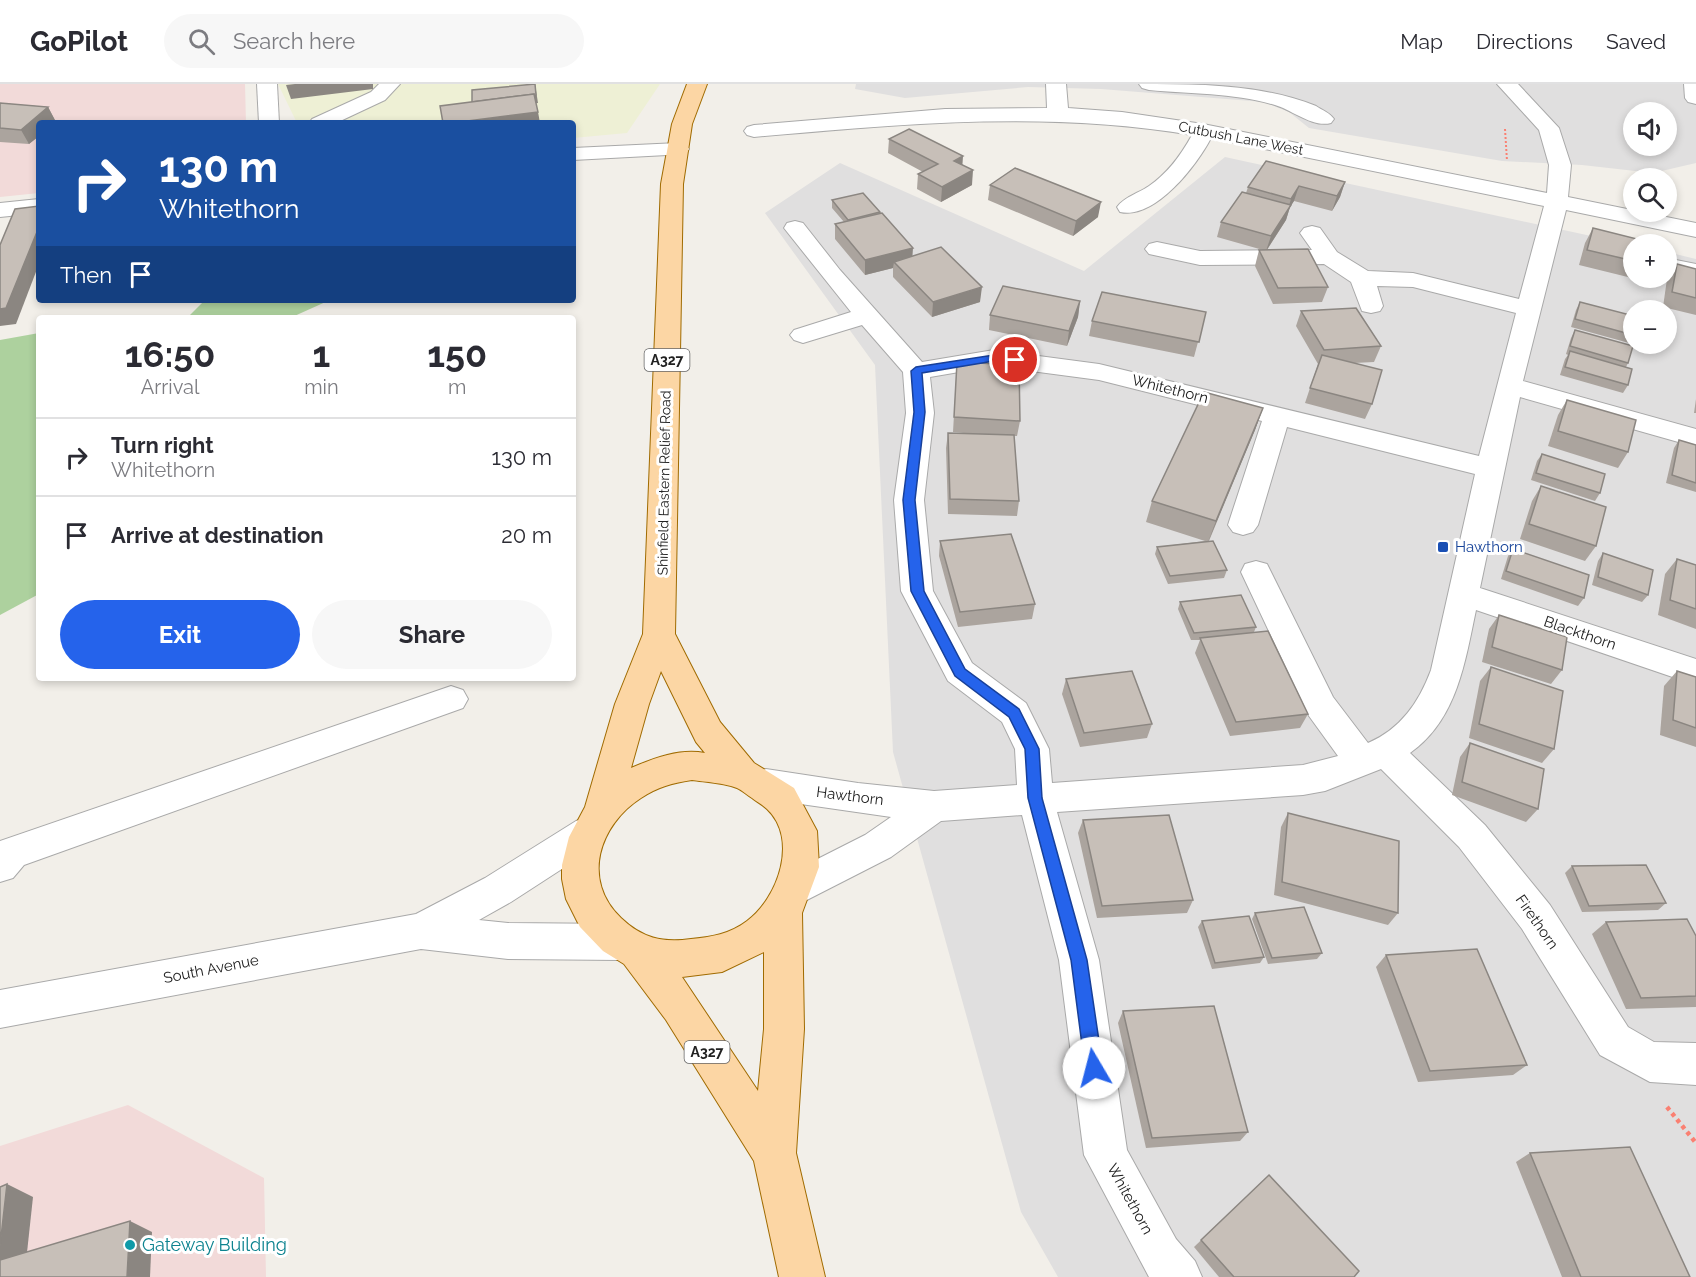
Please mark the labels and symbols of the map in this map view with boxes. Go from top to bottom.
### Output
street label: Cutbush Lane West [1177,118,1305,158]
pin [989,334,1040,385]
road number: A327 [644,349,690,371]
street label: Whitethorn [1130,371,1210,407]
street label: Shinfield Eastern Relief Road [654,390,674,576]
place label: Hawthorn [1455,538,1523,556]
marker: Hawthorn [1436,540,1450,554]
street label: Blackthorn [1542,612,1618,654]
street label: Hawthorn [815,783,885,809]
street label: Firethorn [1512,891,1562,953]
street label: South Avenue [162,951,260,987]
position arrow [1062,1036,1126,1100]
road number: A327 [684,1041,730,1063]
street label: Whitethorn [1103,1161,1157,1237]
place label: Gateway Building [142,1234,287,1255]
marker: Gateway Building [123,1238,137,1252]

